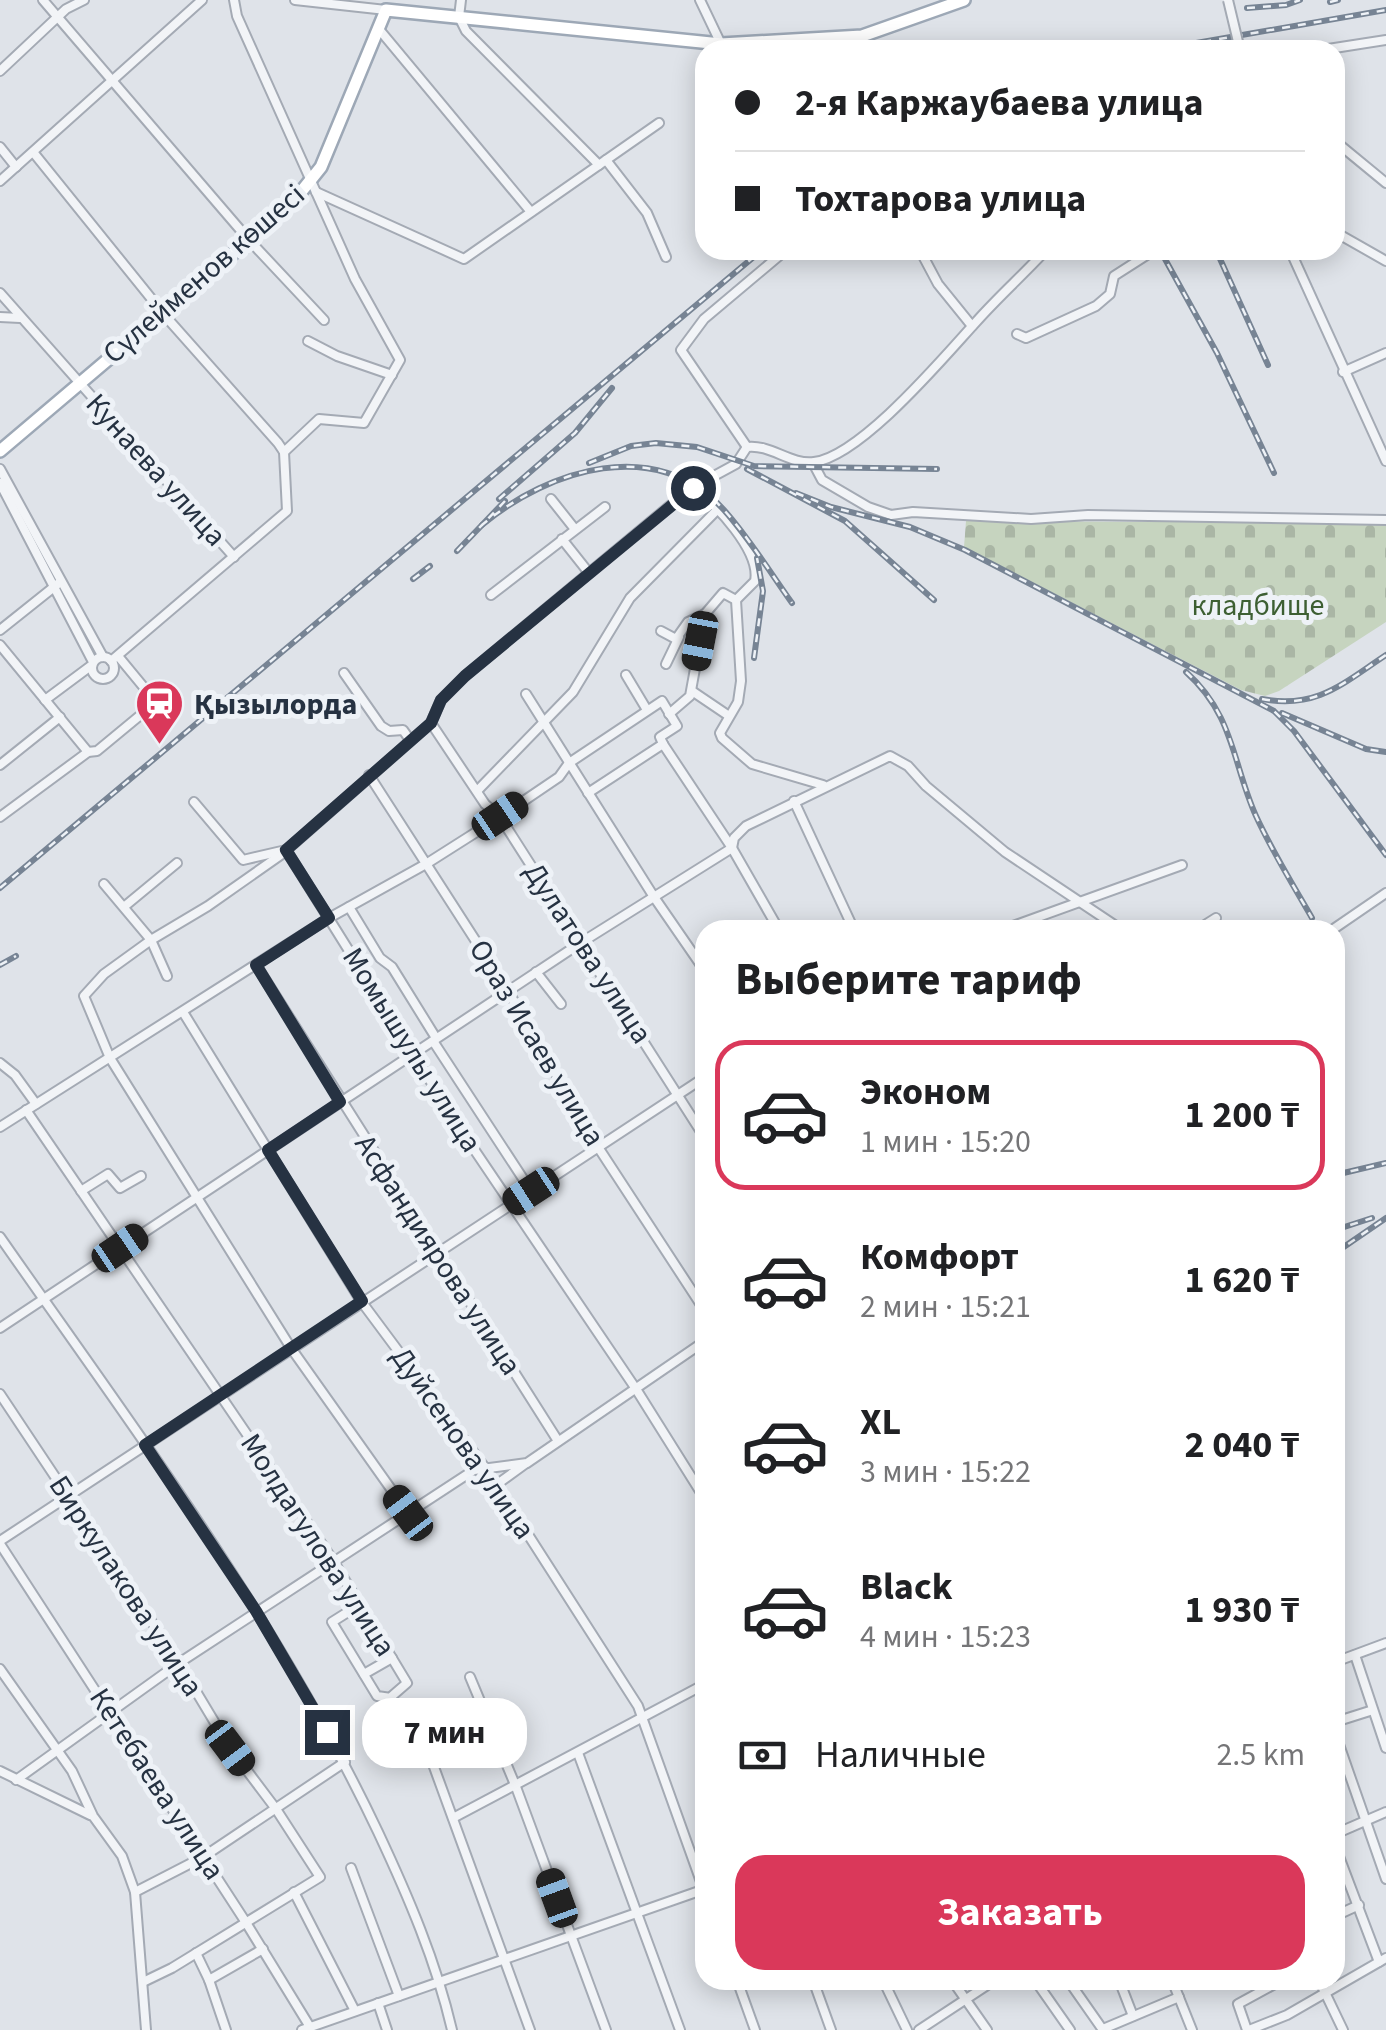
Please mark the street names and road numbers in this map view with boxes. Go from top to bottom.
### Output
street label: Сүлейменов көшесі [94,174,314,374]
street label: Кунаева улица [76,384,236,556]
street label: Дулатова улица [513,854,663,1052]
street label: Ораз Исаев улица [458,932,616,1154]
street label: Момышулы улица [332,939,492,1161]
street label: Асфандиярова улица [344,1126,532,1384]
street label: Дуйсенова улица [380,1338,546,1548]
street label: Молдагулова улица [230,1425,406,1665]
street label: Биркулакова улица [38,1467,214,1705]
street label: Кетебаева улица [79,1680,235,1888]

